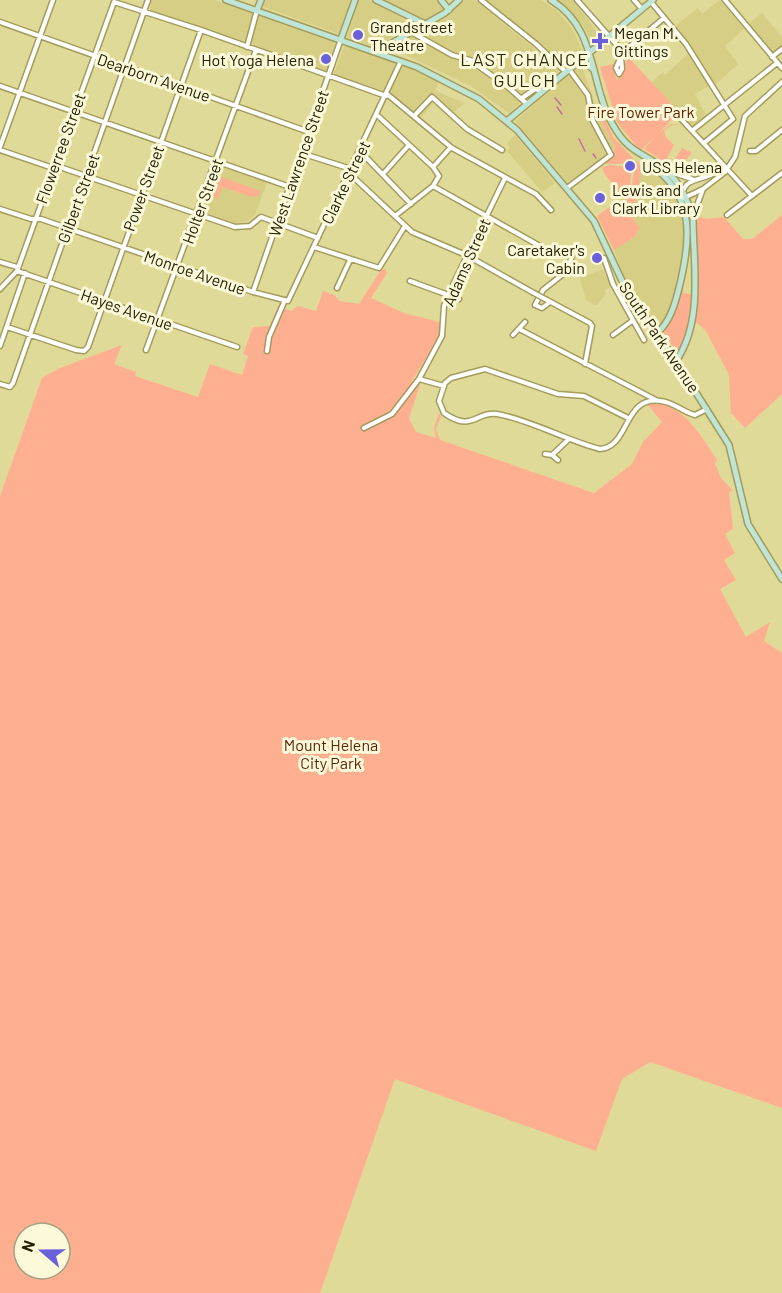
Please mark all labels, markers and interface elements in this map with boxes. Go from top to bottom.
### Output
place label: Grandstreet Theatre [370,17,453,54]
place label: Megan M. Gittings [614,23,678,60]
marker: Grandstreet Theatre [351,28,365,42]
marker: Megan M. Gittings [591,32,609,50]
district label: LAST CHANCE GULCH [460,48,590,91]
street label: Dearborn Avenue [95,49,213,105]
place label: Hot Yoga Helena [201,50,314,69]
marker: Hot Yoga Helena [319,52,333,66]
street label: West Lawrence Street [264,87,332,239]
street label: Flowerree Street [31,90,89,206]
park label: Fire Tower Park [587,102,695,121]
street label: Clarke Street [317,137,373,227]
street label: Power Street [119,142,167,234]
street label: Gilbert Street [53,151,103,245]
street label: Holter Street [178,156,226,246]
place label: USS Helena [642,157,722,176]
marker: USS Helena [623,159,637,173]
place label: Lewis and Clark Library [612,180,701,217]
marker: Lewis and Clark Library [593,191,607,205]
street label: Adams Street [438,215,494,309]
place label: Caretaker's Cabin [507,240,585,277]
street label: Monroe Avenue [142,246,248,298]
marker: Caretaker's Cabin [590,251,604,265]
street label: South Park Avenue [616,278,704,396]
street label: Hayes Avenue [79,284,175,334]
park label: Mount Helena City Park [284,735,378,772]
north arrow [12,1221,72,1281]
text: N [17,1237,38,1254]

